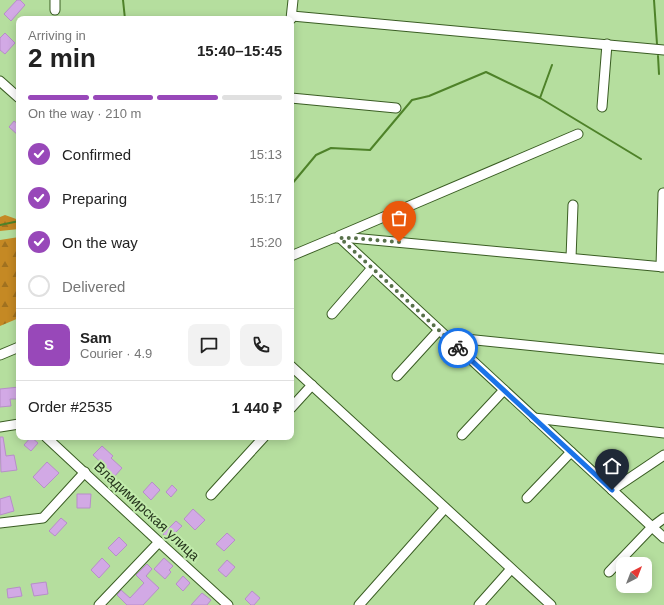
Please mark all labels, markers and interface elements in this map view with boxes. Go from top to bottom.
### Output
text: Arriving in [28,28,86,43]
text: 15:40–15:45 [197,42,282,59]
text: 2 min [28,43,96,73]
text: On the way · 210 m [28,106,141,121]
icon: check [28,143,50,165]
text: Confirmed [62,146,131,163]
text: 15:13 [249,147,282,162]
icon: check [28,187,50,209]
text: Preparing [62,190,127,207]
text: 15:17 [249,191,282,206]
pin [382,201,416,242]
icon: bag [388,207,410,229]
icon: check [28,231,50,253]
text: On the way [62,234,138,251]
text: 15:20 [249,235,282,250]
text: Delivered [62,278,125,295]
button: chat [188,324,230,366]
button: phone [240,324,282,366]
courier [438,328,478,368]
text: Sam [80,329,112,346]
text: S [44,336,54,353]
icon: bike [447,337,469,359]
text: Courier · 4.9 [80,346,152,361]
text: Order #2535 [28,398,112,415]
text: 1 440 ₽ [232,399,282,416]
pin [595,449,629,490]
icon: home [601,455,623,477]
street label: Владимирская улица [91,458,203,564]
north arrow [616,557,652,593]
map controls [616,557,652,593]

